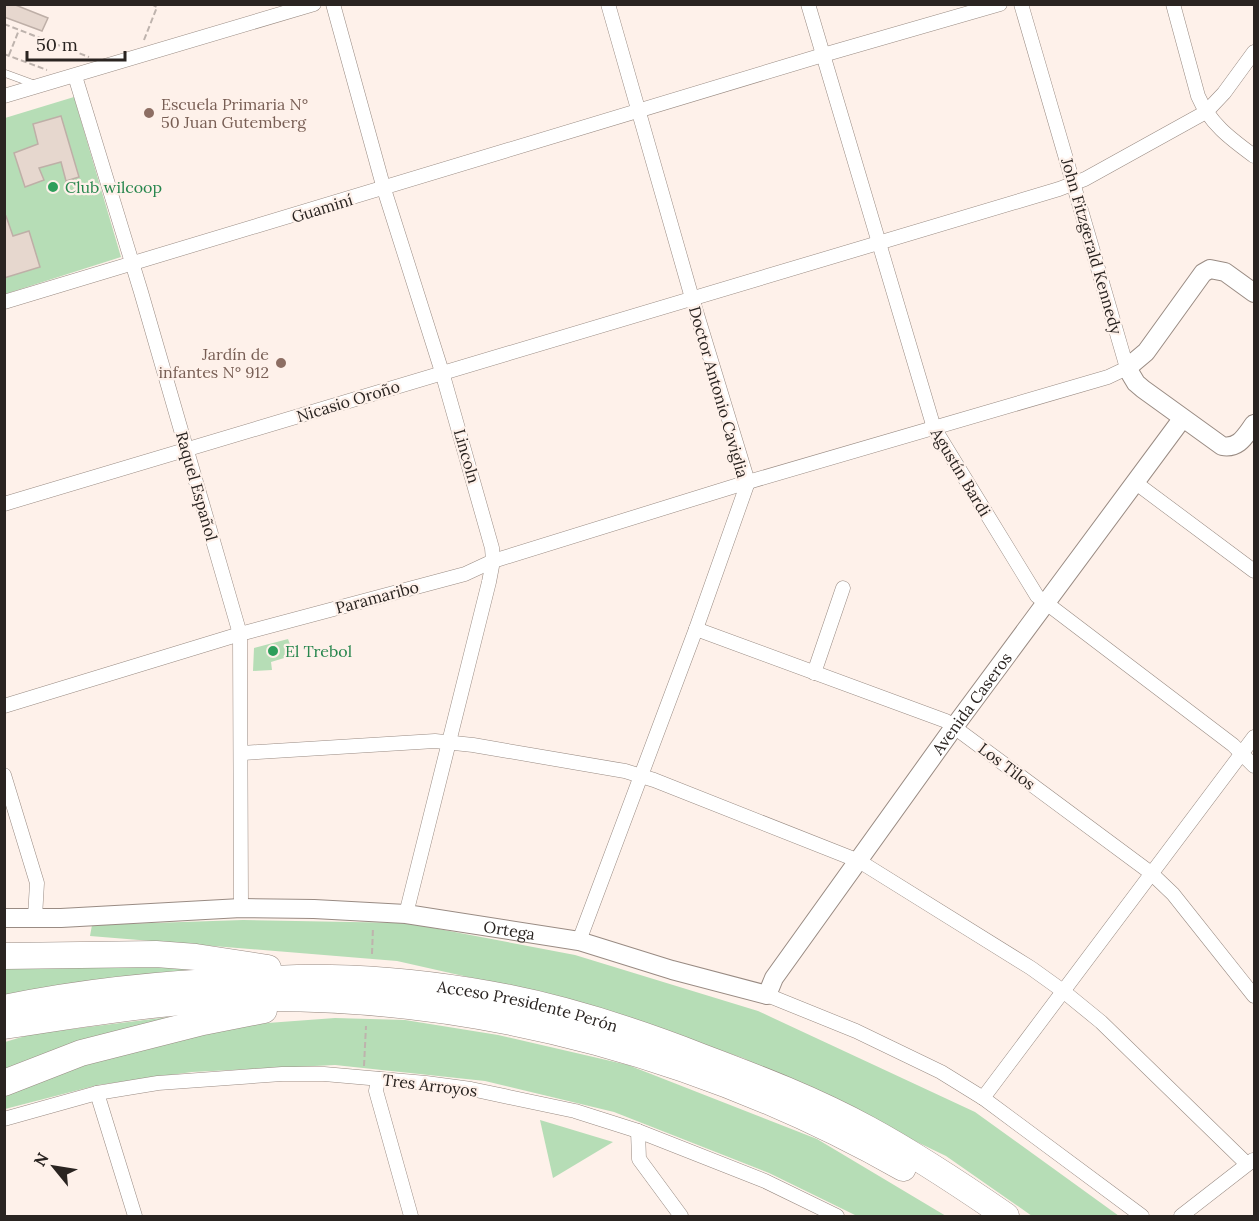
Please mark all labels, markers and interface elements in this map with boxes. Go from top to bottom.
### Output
scale bar [27,24,124,62]
text: 50 m [36,33,78,56]
place label: Escuela Primaria N° 50 Juan Gutemberg [161,94,308,132]
marker: Escuela Primaria N° 50 Juan Gutemberg [142,106,156,120]
street label: John Fitzgerald Kennedy [1057,155,1127,337]
place label: Club wilcoop [65,177,162,197]
marker: Club wilcoop [46,180,60,194]
street label: Guaminí [289,189,355,227]
street label: Doctor Antonio Caviglia [685,304,753,480]
place label: Jardín de infantes N° 912 [159,344,269,382]
marker: Jardín de infantes N° 912 [274,356,288,370]
street label: Nicasio Oroño [294,376,402,426]
street label: Agustín Bardi [926,423,995,520]
street label: Lincoln [450,427,484,486]
street label: Raquel Español [172,429,222,543]
street label: Paramaribo [333,576,421,618]
place label: El Trebol [285,641,352,661]
marker: El Trebol [266,644,280,658]
street label: Avenida Caseros [927,648,1016,759]
street label: Los Tilos [975,738,1039,794]
street label: Ortega [482,916,536,944]
street label: Acceso Presidente Perón [435,976,621,1036]
street label: Tres Arroyos [382,1069,478,1101]
north arrow [24,1137,84,1197]
text: N [29,1149,53,1170]

